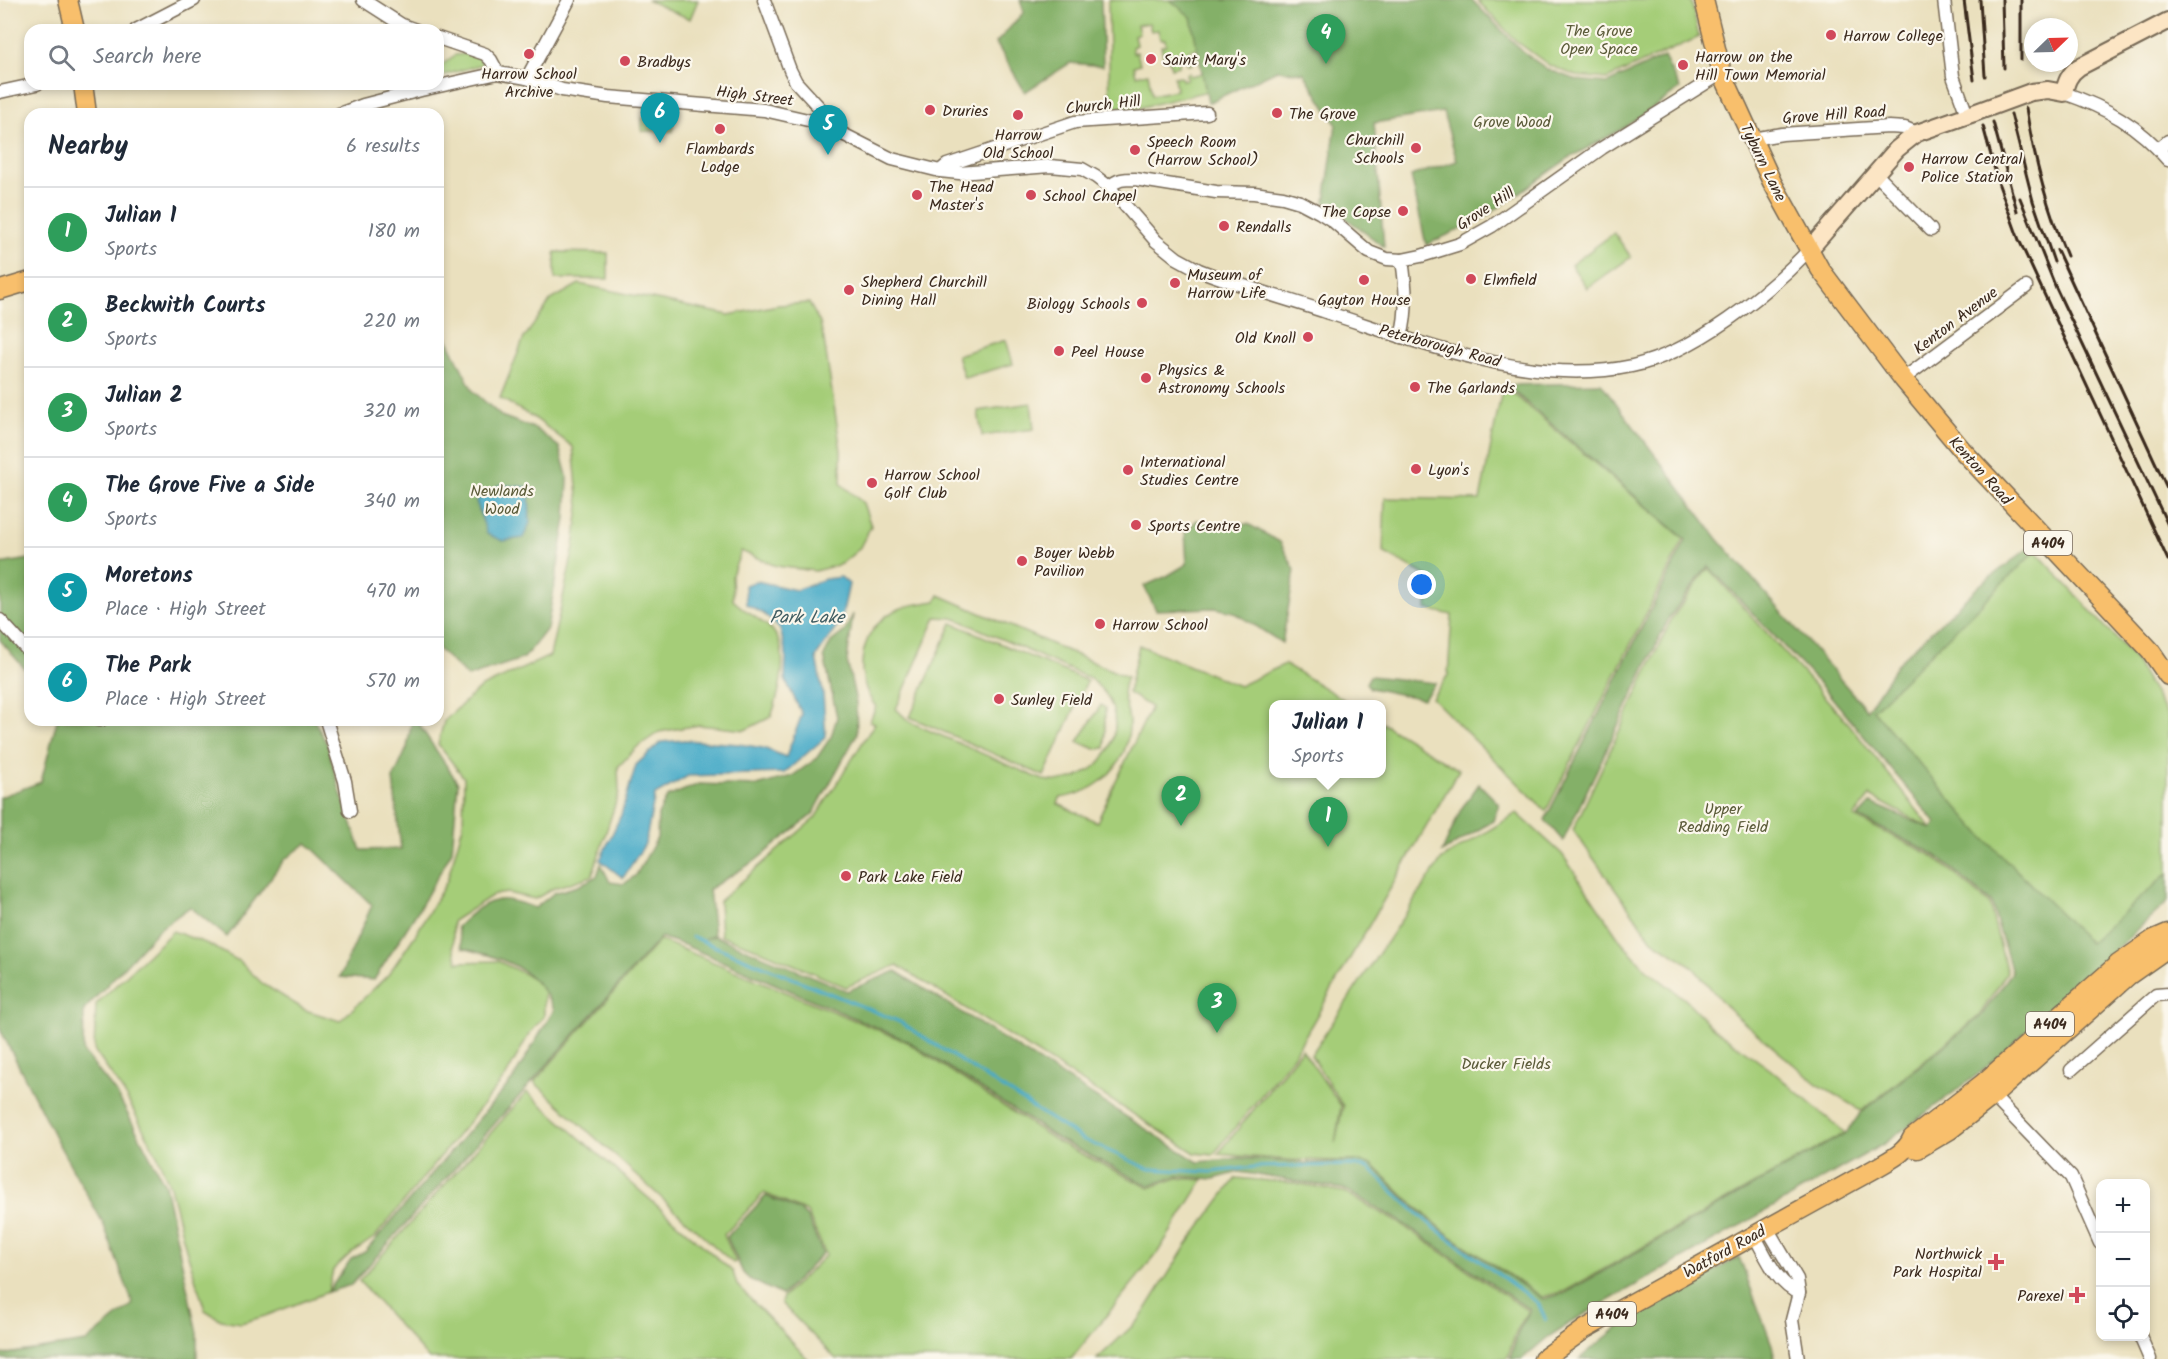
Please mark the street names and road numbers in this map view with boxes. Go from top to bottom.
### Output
street label: High Street [715,79,796,114]
street label: Church Hill [1064,89,1142,122]
street label: Grove Hill Road [1782,99,1888,132]
street label: Tyburn Lane [1733,119,1792,206]
street label: Grove Hill [1452,181,1520,237]
street label: Kenton Avenue [1908,281,2004,361]
street label: Peterborough Road [1376,318,1504,375]
street label: Kenton Road [1942,431,2019,512]
road number: A404 [2024,531,2072,555]
road number: A404 [2026,1012,2074,1036]
street label: Watford Road [1679,1219,1772,1285]
road number: A404 [1588,1302,1636,1326]

